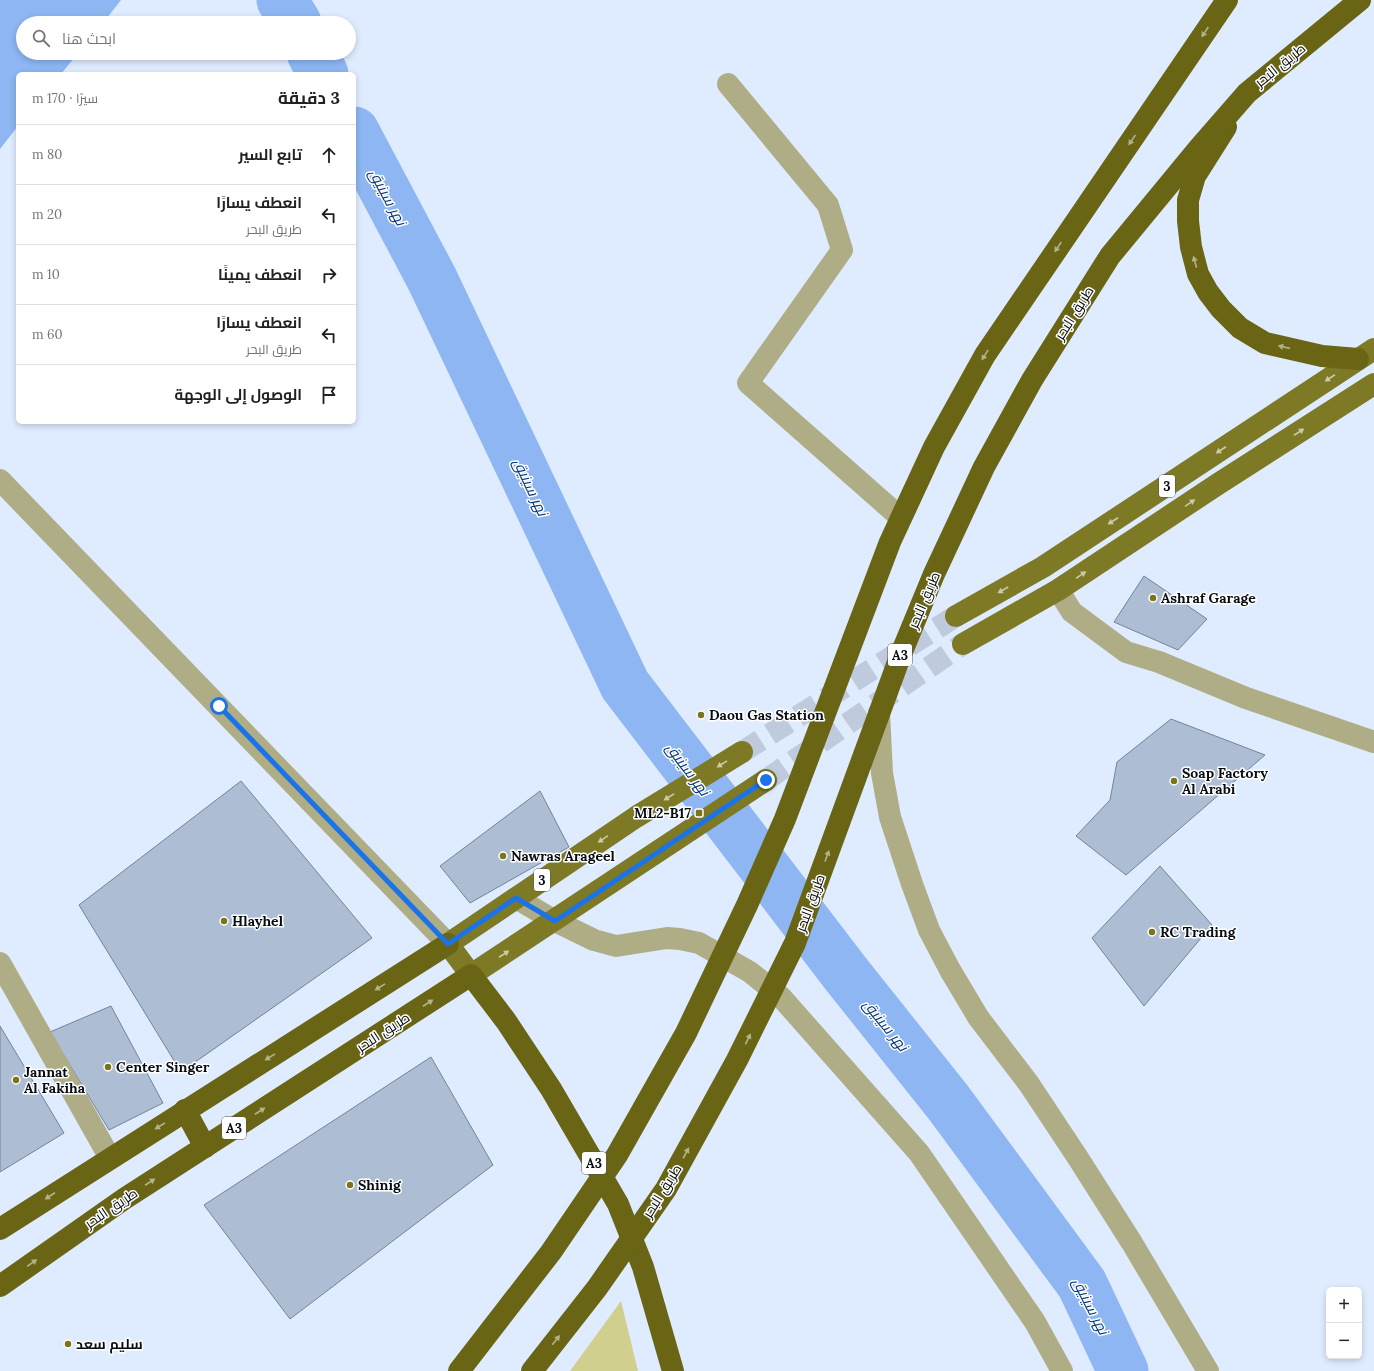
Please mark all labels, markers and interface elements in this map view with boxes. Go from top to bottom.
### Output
search box [16,16,356,60]
icon: search [30,27,52,49]
one-way arrow [1201,27,1209,37]
text: ابحث هنا [62,29,116,48]
street label: طريق البحر [1250,39,1309,92]
text: 3 دقيقة [278,87,340,109]
text: سيرًا · 170 m [32,90,98,107]
one-way arrow [1128,134,1136,145]
icon: ahead [318,144,340,166]
text: تابع السير [238,145,302,164]
text: 80 m [32,146,62,163]
water label: نهر سينيق [365,165,412,230]
text: انعطف يسارًا [216,193,302,212]
icon: left [318,204,340,226]
text: 20 m [32,206,62,223]
text: طريق البحر [246,221,302,238]
one-way arrow [1054,242,1062,252]
one-way arrow [1192,255,1198,267]
icon: right [318,264,340,286]
text: انعطف يمينًا [218,265,302,284]
text: 10 m [32,266,60,283]
street label: طريق البحر [1050,283,1098,344]
text: انعطف يسارًا [216,313,302,332]
icon: left [318,324,340,346]
text: 60 m [32,326,63,343]
text: طريق البحر [246,341,302,358]
one-way arrow [1278,344,1290,350]
one-way arrow [982,349,989,361]
one-way arrow [1325,374,1335,382]
icon: arrive [318,384,340,406]
text: الوصول إلى الوجهة [175,385,302,404]
one-way arrow [1294,428,1304,436]
one-way arrow [1216,446,1226,454]
water label: نهر سينيق [509,455,553,521]
road number: 3 [1159,475,1175,497]
one-way arrow [1185,499,1195,507]
one-way arrow [1107,517,1118,525]
street label: طريق البحر [904,569,944,632]
one-way arrow [1076,571,1087,579]
one-way arrow [997,587,1009,594]
place label: Ashraf Garage [1161,589,1256,607]
marker: Ashraf Garage [1148,593,1158,603]
road number: A3 [888,644,912,666]
route start [210,697,228,715]
place label: Daou Gas Station [709,706,824,724]
marker: Daou Gas Station [696,710,706,720]
water label: نهر سينيق [662,739,715,801]
one-way arrow [716,761,728,768]
place label: Soap Factory Al Arabi [1182,764,1268,798]
route end [757,771,775,789]
marker: Soap Factory Al Arabi [1169,776,1179,786]
one-way arrow [664,793,674,801]
place label: ML2-B17 [634,804,691,822]
marker: ML2-B17 [694,808,704,818]
one-way arrow [598,835,608,843]
place label: Nawras Arageel [511,847,615,865]
one-way arrow [825,849,831,861]
marker: Nawras Arageel [498,851,508,861]
road number: 3 [534,869,550,891]
street label: طريق البحر [791,872,829,935]
place label: Hlayhel [232,912,284,930]
marker: Hlayhel [219,916,229,926]
place label: RC Trading [1160,923,1237,941]
marker: RC Trading [1147,927,1157,937]
one-way arrow [498,950,509,958]
one-way arrow [375,983,385,991]
water label: نهر سينيق [859,995,914,1056]
one-way arrow [423,999,433,1007]
street label: طريق البحر [352,1008,413,1056]
one-way arrow [745,1033,751,1044]
one-way arrow [264,1053,276,1060]
place label: Center Singer [116,1058,210,1076]
marker: Center Singer [103,1062,113,1072]
place label: Jannat Al Fakiha [24,1063,86,1097]
marker: Jannat Al Fakiha [11,1075,21,1085]
one-way arrow [254,1108,266,1115]
road number: A3 [222,1117,246,1139]
one-way arrow [155,1122,165,1130]
one-way arrow [682,1147,689,1159]
road number: A3 [582,1152,606,1174]
street label: طريق البحر [638,1161,686,1222]
place label: Shinig [358,1176,402,1194]
one-way arrow [145,1178,156,1185]
marker: Shinig [345,1180,355,1190]
street label: طريق البحر [80,1184,141,1233]
one-way arrow [45,1192,56,1200]
one-way arrow [27,1259,37,1267]
water label: نهر سينيق [1069,1274,1114,1339]
map controls [1326,1287,1362,1359]
button: + [1326,1287,1362,1323]
button: − [1326,1323,1362,1359]
place label: سليم سعد [76,1335,143,1354]
one-way arrow [552,1335,561,1346]
marker: سليم سعد [63,1339,73,1349]

